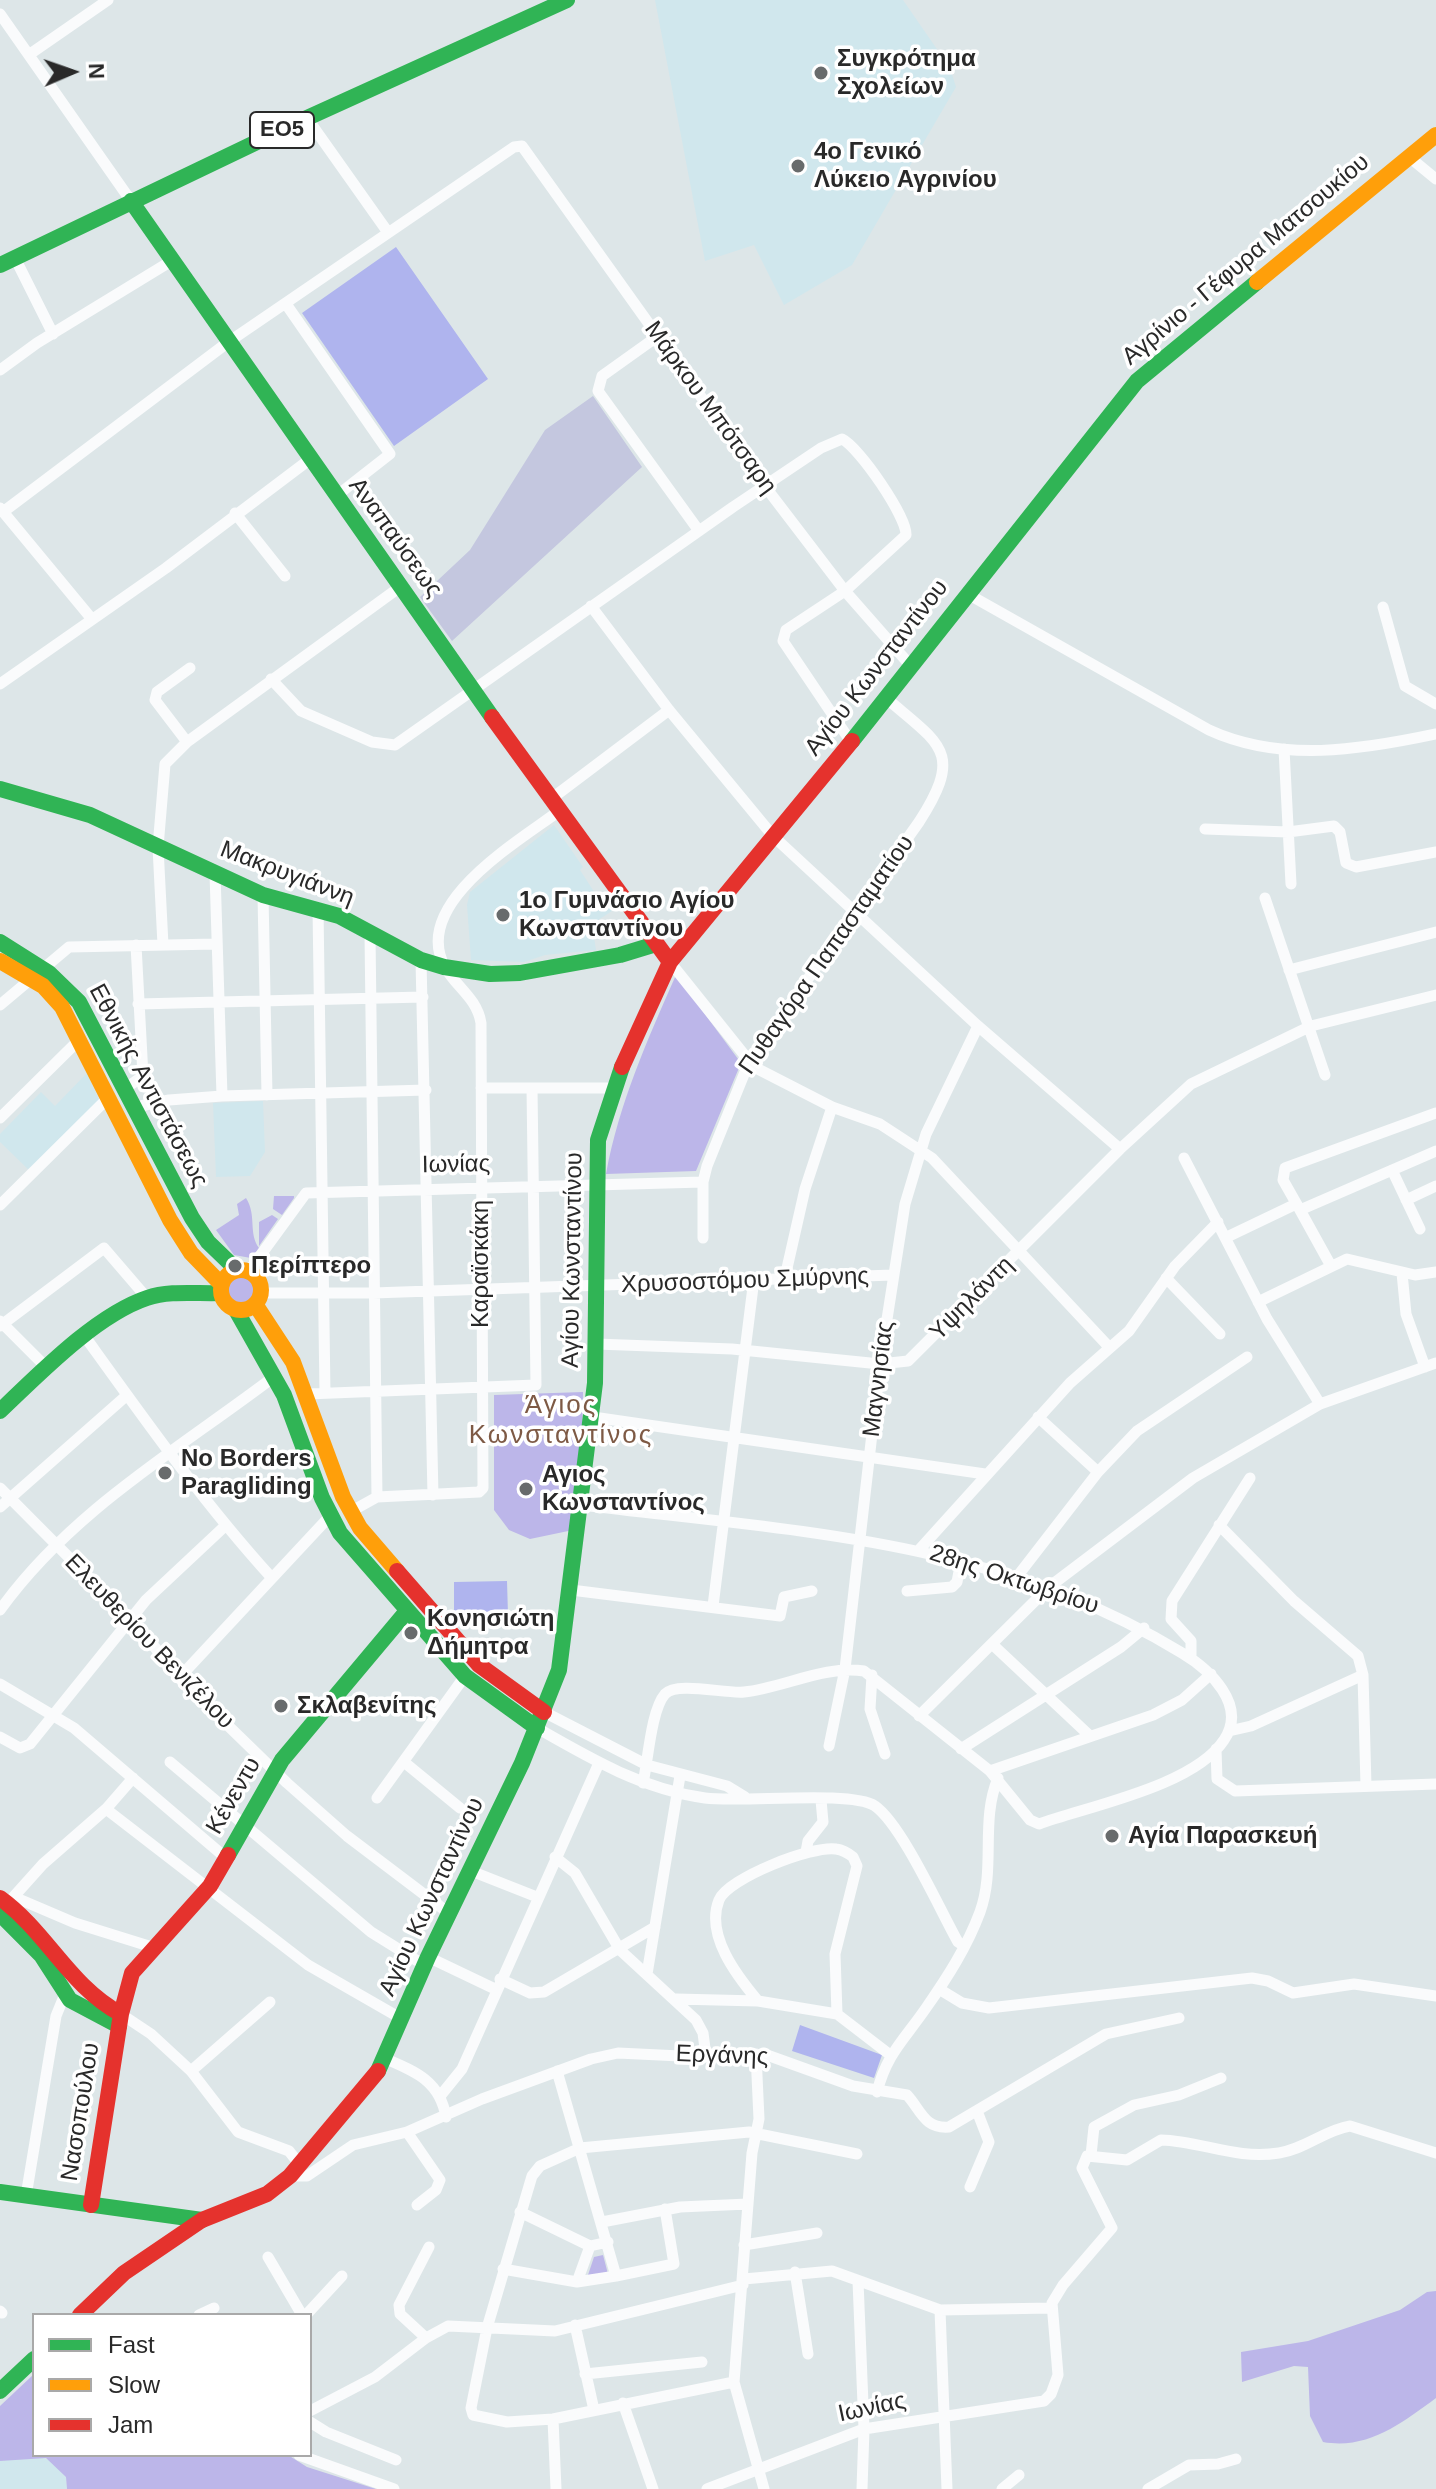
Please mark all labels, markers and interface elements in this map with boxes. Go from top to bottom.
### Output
north arrow [32,32,112,112]
place label: Συγκρότημα Σχολείων [837,45,976,101]
text: N [84,63,109,80]
marker: Συγκρότημα Σχολείων [812,64,830,82]
road number: ΕΟ5 [250,112,314,148]
place label: 4ο Γενικό Λύκειο Αγρινίου [814,138,997,194]
street label: Αγρίνιο - Γέφυρα Ματσουκίου [1117,148,1375,372]
marker: 4ο Γενικό Λύκειο Αγρινίου [789,157,807,175]
street label: Μάρκου Μπότσαρη [638,316,782,500]
street label: Αναπαύσεως [342,473,448,603]
street label: Αγίου Κωνσταντίνου [799,574,955,762]
street label: Πυθαγόρα Παπασταματίου [733,830,921,1080]
street label: Μακρυγιάννη [216,835,358,913]
place label: 1ο Γυμνάσιο Αγίου Κωνσταντίνου [519,887,734,943]
marker: 1ο Γυμνάσιο Αγίου Κωνσταντίνου [494,906,512,924]
street label: Εθνικής Αντιστάσεως [82,979,214,1193]
street label: Ιωνίας [422,1150,490,1180]
street label: Αγίου Κωνσταντίνου [557,1152,589,1368]
street label: Καραϊσκάκη [467,1200,495,1328]
street label: Υψηλάντη [924,1251,1020,1347]
place label: Περίπτερο [251,1252,371,1280]
marker: Περίπτερο [226,1257,244,1275]
street label: Χρυσοστόμου Σμύρνης [621,1262,869,1300]
street label: Μαγνησίας [858,1319,900,1439]
district label: Άγιος Κωνσταντίνος [469,1390,653,1452]
place label: No Borders Paragliding [181,1445,312,1501]
place label: Αγιος Κωνσταντίνος [542,1461,705,1517]
marker: No Borders Paragliding [156,1464,174,1482]
marker: Αγιος Κωνσταντίνος [517,1480,535,1498]
street label: 28ης Οκτωβρίου [926,1539,1102,1621]
street label: Ελευθερίου Βενιζέλου [58,1549,240,1735]
place label: Κονησιώτη Δήμητρα [427,1605,555,1661]
marker: Κονησιώτη Δήμητρα [402,1624,420,1642]
place label: Σκλαβενίτης [297,1692,436,1720]
marker: Σκλαβενίτης [272,1697,290,1715]
street label: Κένεντυ [201,1752,267,1840]
street label: Αγίου Κωνσταντίνου [373,1793,491,2001]
place label: Αγία Παρασκευή [1128,1822,1317,1850]
marker: Αγία Παρασκευή [1103,1827,1121,1845]
street label: Εργάνης [675,2040,769,2072]
street label: Νασοπούλου [56,2041,106,2183]
legend [32,2313,312,2457]
text: Fast [108,2331,155,2358]
text: Slow [108,2371,160,2398]
street label: Ιωνίας [836,2387,908,2429]
text: Jam [108,2411,153,2438]

